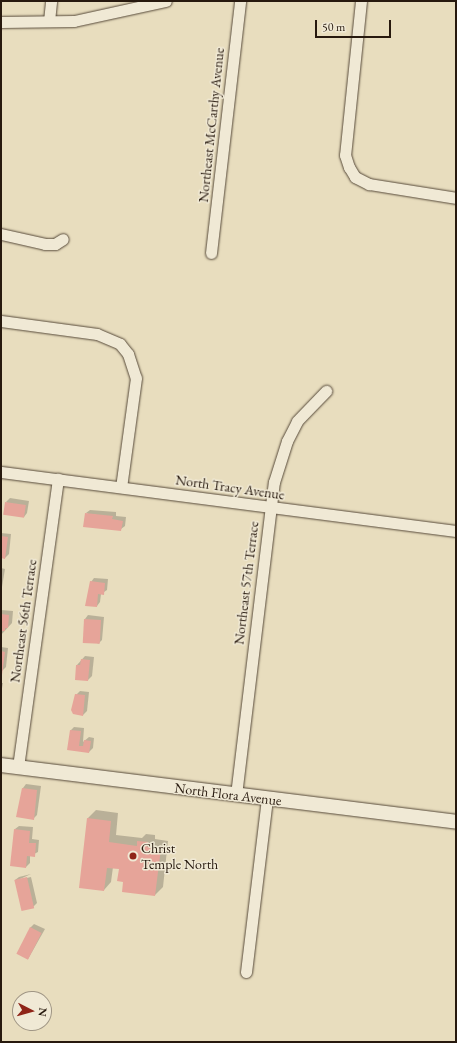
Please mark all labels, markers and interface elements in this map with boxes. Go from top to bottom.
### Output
scale bar [317,12,393,38]
text: 50 m [322,19,345,35]
street label: Northeast McCarthy Avenue [195,47,227,203]
street label: North Tracy Avenue [174,471,286,503]
street label: Northeast 57th Terrace [230,520,262,646]
street label: Northeast 56th Terrace [6,558,40,684]
street label: North Flora Avenue [173,779,283,809]
place label: Christ Temple North [141,840,218,872]
marker: Christ Temple North [128,851,138,861]
north arrow [12,991,52,1031]
text: N [36,1007,50,1017]

